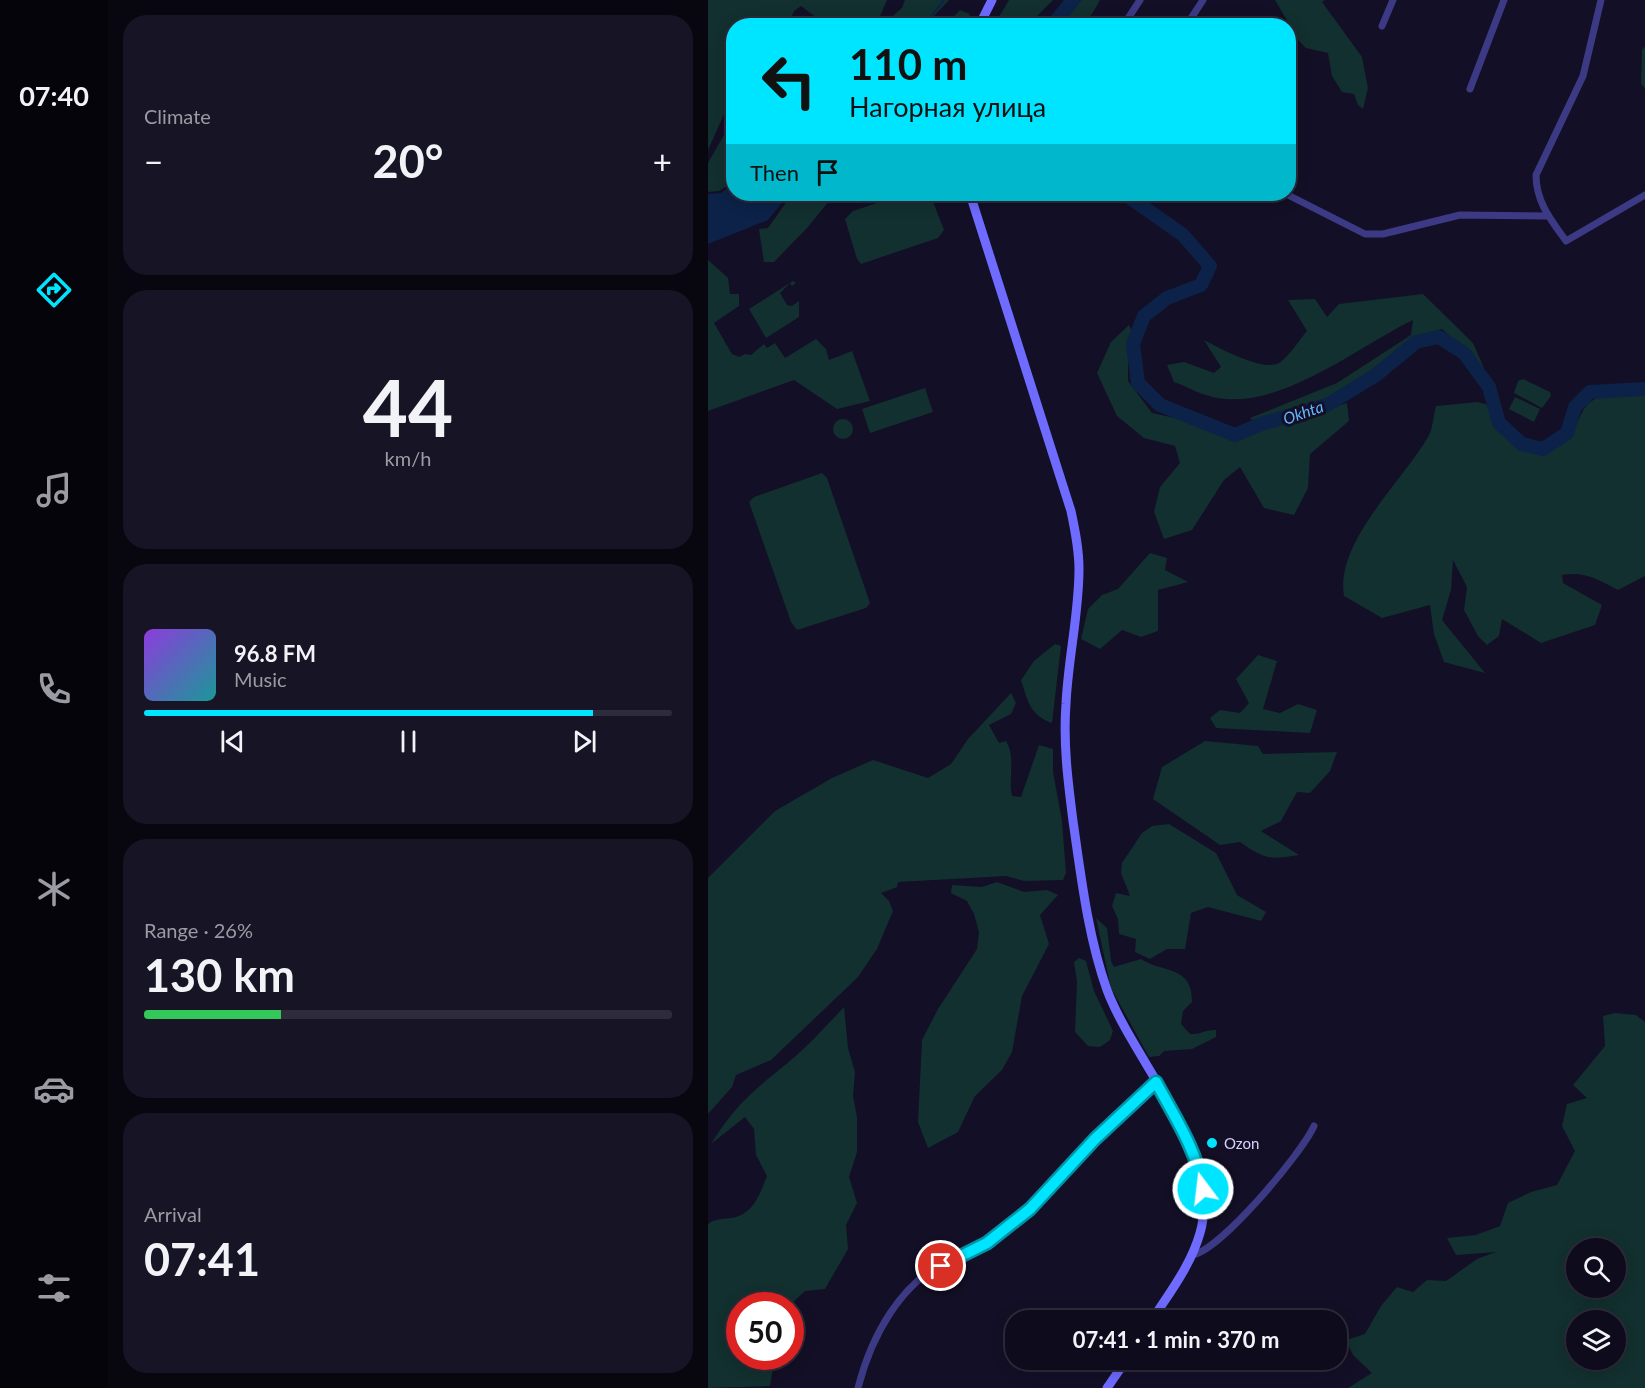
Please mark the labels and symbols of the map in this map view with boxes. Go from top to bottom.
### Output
water label: Okhta [1280,396,1326,428]
place label: Ozon [1224,1134,1259,1152]
marker: Ozon [1205,1136,1219,1150]
position arrow [1171,1157,1235,1221]
pin [915,1240,966,1291]
speed limit sign: 50 [726,1292,804,1370]

